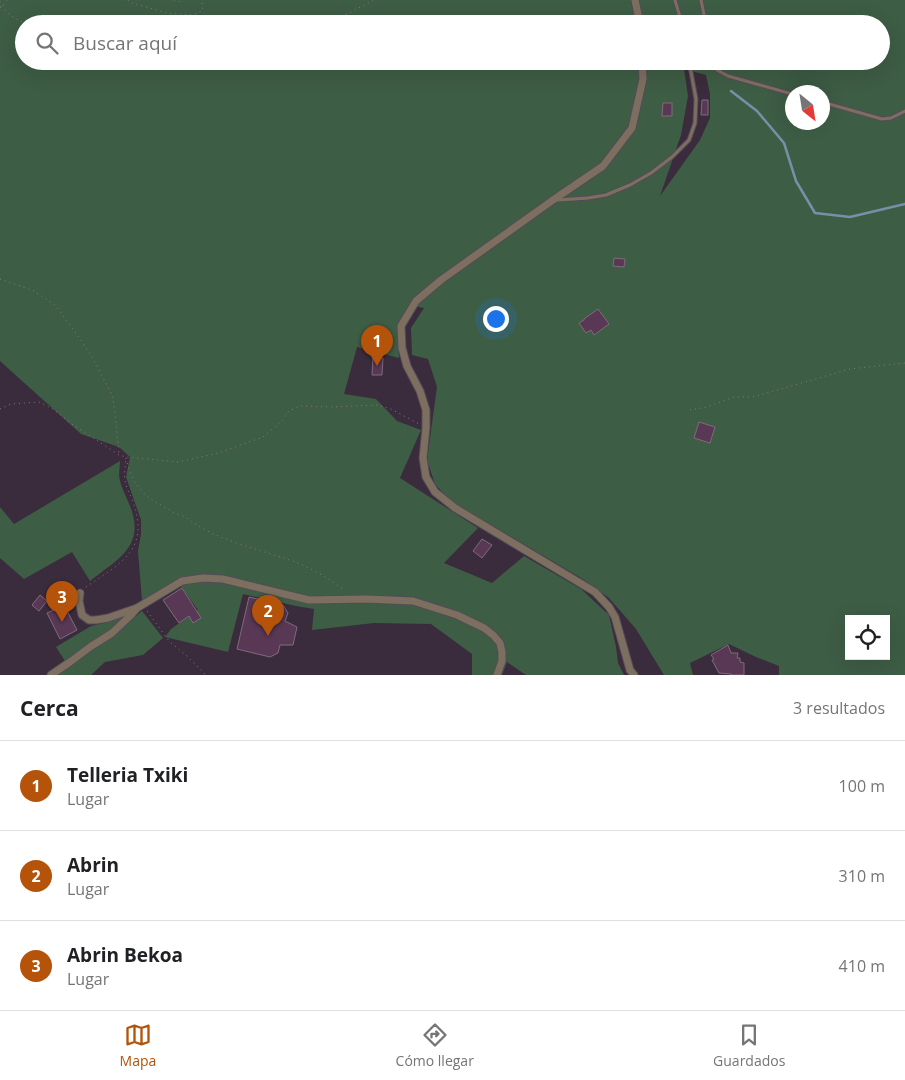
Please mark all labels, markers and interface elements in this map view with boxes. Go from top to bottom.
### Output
search box [15,15,890,70]
icon: search [33,29,61,57]
text: Buscar aquí [73,30,177,56]
north arrow [785,85,830,130]
your location [483,306,509,332]
pin: 1 [361,325,393,366]
pin: 3 [46,581,78,622]
pin: 2 [252,595,284,636]
map controls [845,615,890,660]
button: locate [845,615,890,660]
text: Cerca [20,694,79,722]
text: 3 resultados [793,697,885,719]
text: Telleria Txiki [67,762,188,788]
text: 1 [31,775,41,797]
text: 100 m [839,775,885,797]
text: Lugar [67,788,109,810]
text: Abrin [67,852,119,878]
text: 2 [31,865,41,887]
text: 310 m [839,865,885,887]
text: Lugar [67,878,109,900]
text: Abrin Bekoa [67,942,183,968]
text: 3 [31,955,41,977]
text: 410 m [839,955,885,977]
text: Lugar [67,968,109,990]
tab: Mapa [120,1021,156,1070]
tab: Cómo llegar [396,1021,474,1070]
tab: Guardados [713,1021,785,1070]

